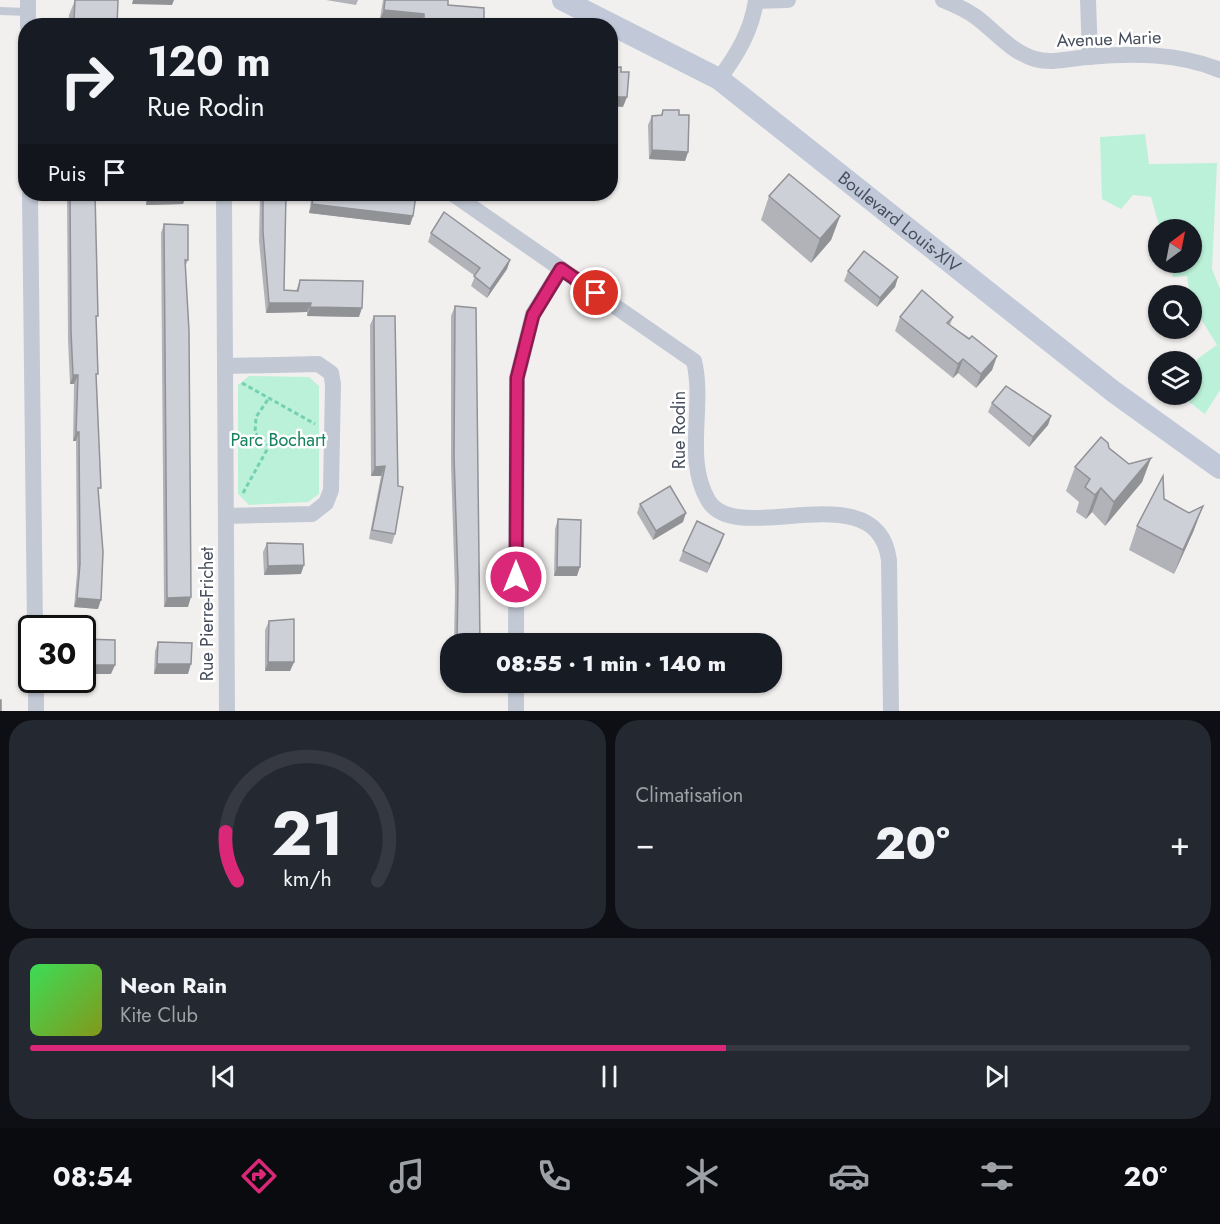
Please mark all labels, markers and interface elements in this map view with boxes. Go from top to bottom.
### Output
street label: Avenue Marie [1056,24,1162,54]
text: 120 m [147,31,271,92]
icon: right [48,42,126,120]
text: Rue Rodin [147,87,265,126]
icon: arrive [98,156,131,189]
text: Puis [48,157,86,189]
street label: Boulevard Louis-XIV [832,165,966,279]
north arrow [1148,219,1202,273]
map controls [1148,219,1202,405]
pin [570,267,621,318]
icon: arrive [579,276,612,309]
button: search [1148,285,1202,339]
button: layers [1148,351,1202,405]
street label: Rue Rodin [666,391,692,469]
park label: Parc Bochart [231,427,326,453]
position arrow [484,545,548,609]
street label: Rue Pierre-Frichet [194,546,220,681]
speed limit sign: 30 [18,615,96,693]
text: 08:55 · 1 min · 140 m [496,647,726,679]
text: Climatisation [636,781,743,810]
text: 21 [271,788,344,878]
text: 20° [875,811,950,876]
text: − [636,820,655,867]
text: + [1170,820,1190,867]
text: km/h [283,864,331,895]
text: Neon Rain [120,969,227,1001]
text: Kite Club [120,1001,198,1030]
icon: previous [207,1060,240,1093]
icon: pause [593,1060,626,1093]
icon: next [980,1060,1013,1093]
icon: directions [238,1155,280,1197]
icon: music [386,1155,428,1197]
icon: phone [533,1155,575,1197]
icon: climate [681,1155,723,1197]
icon: car [828,1155,870,1197]
icon: filters [976,1155,1018,1197]
text: 08:54 [53,1157,133,1196]
text: 20° [1124,1157,1167,1196]

